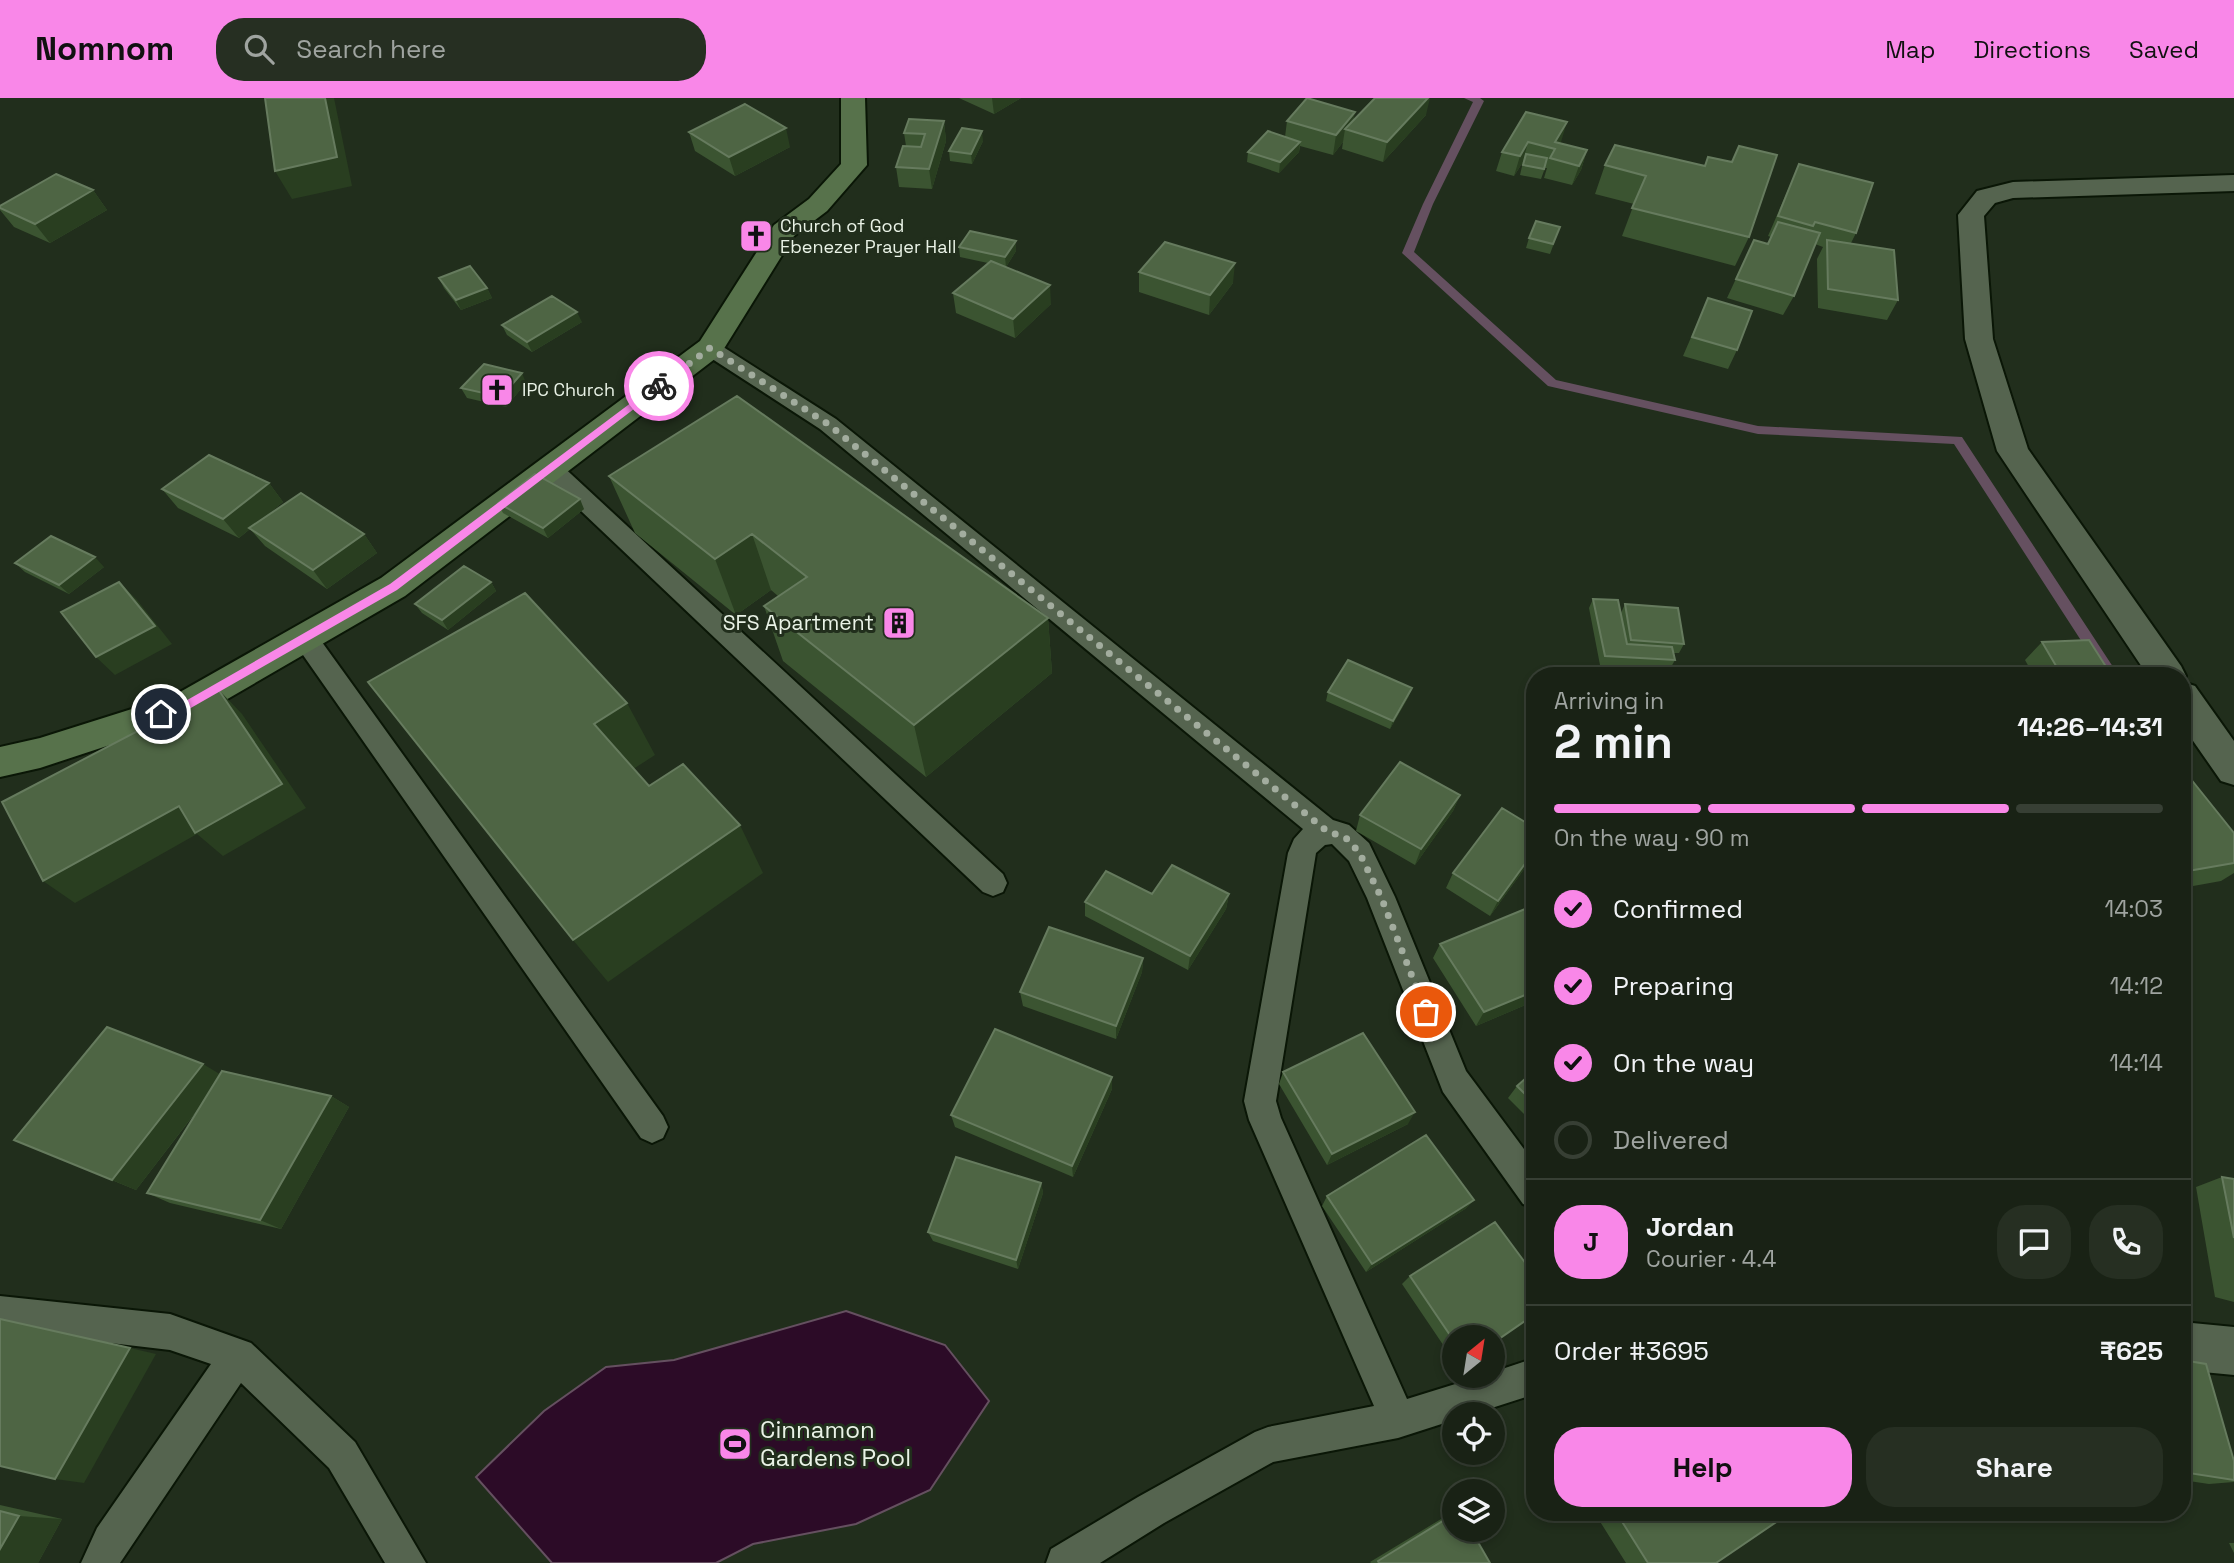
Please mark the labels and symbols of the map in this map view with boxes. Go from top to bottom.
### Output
place label: Church of God Ebenezer Prayer Hall [780,214,956,258]
church icon: Church of God Ebenezer Prayer Hall [737,217,775,255]
courier [624,351,694,421]
church icon: IPC Church [478,371,516,409]
place label: IPC Church [522,378,615,401]
building icon: SFS Apartment [880,604,918,642]
place label: SFS Apartment [723,609,874,636]
pin [131,684,191,744]
pin [1396,982,1456,1042]
north arrow [1442,1325,1505,1388]
place label: Cinnamon Gardens Pool [760,1414,911,1473]
sports icon: Cinnamon Gardens Pool [716,1425,754,1463]

